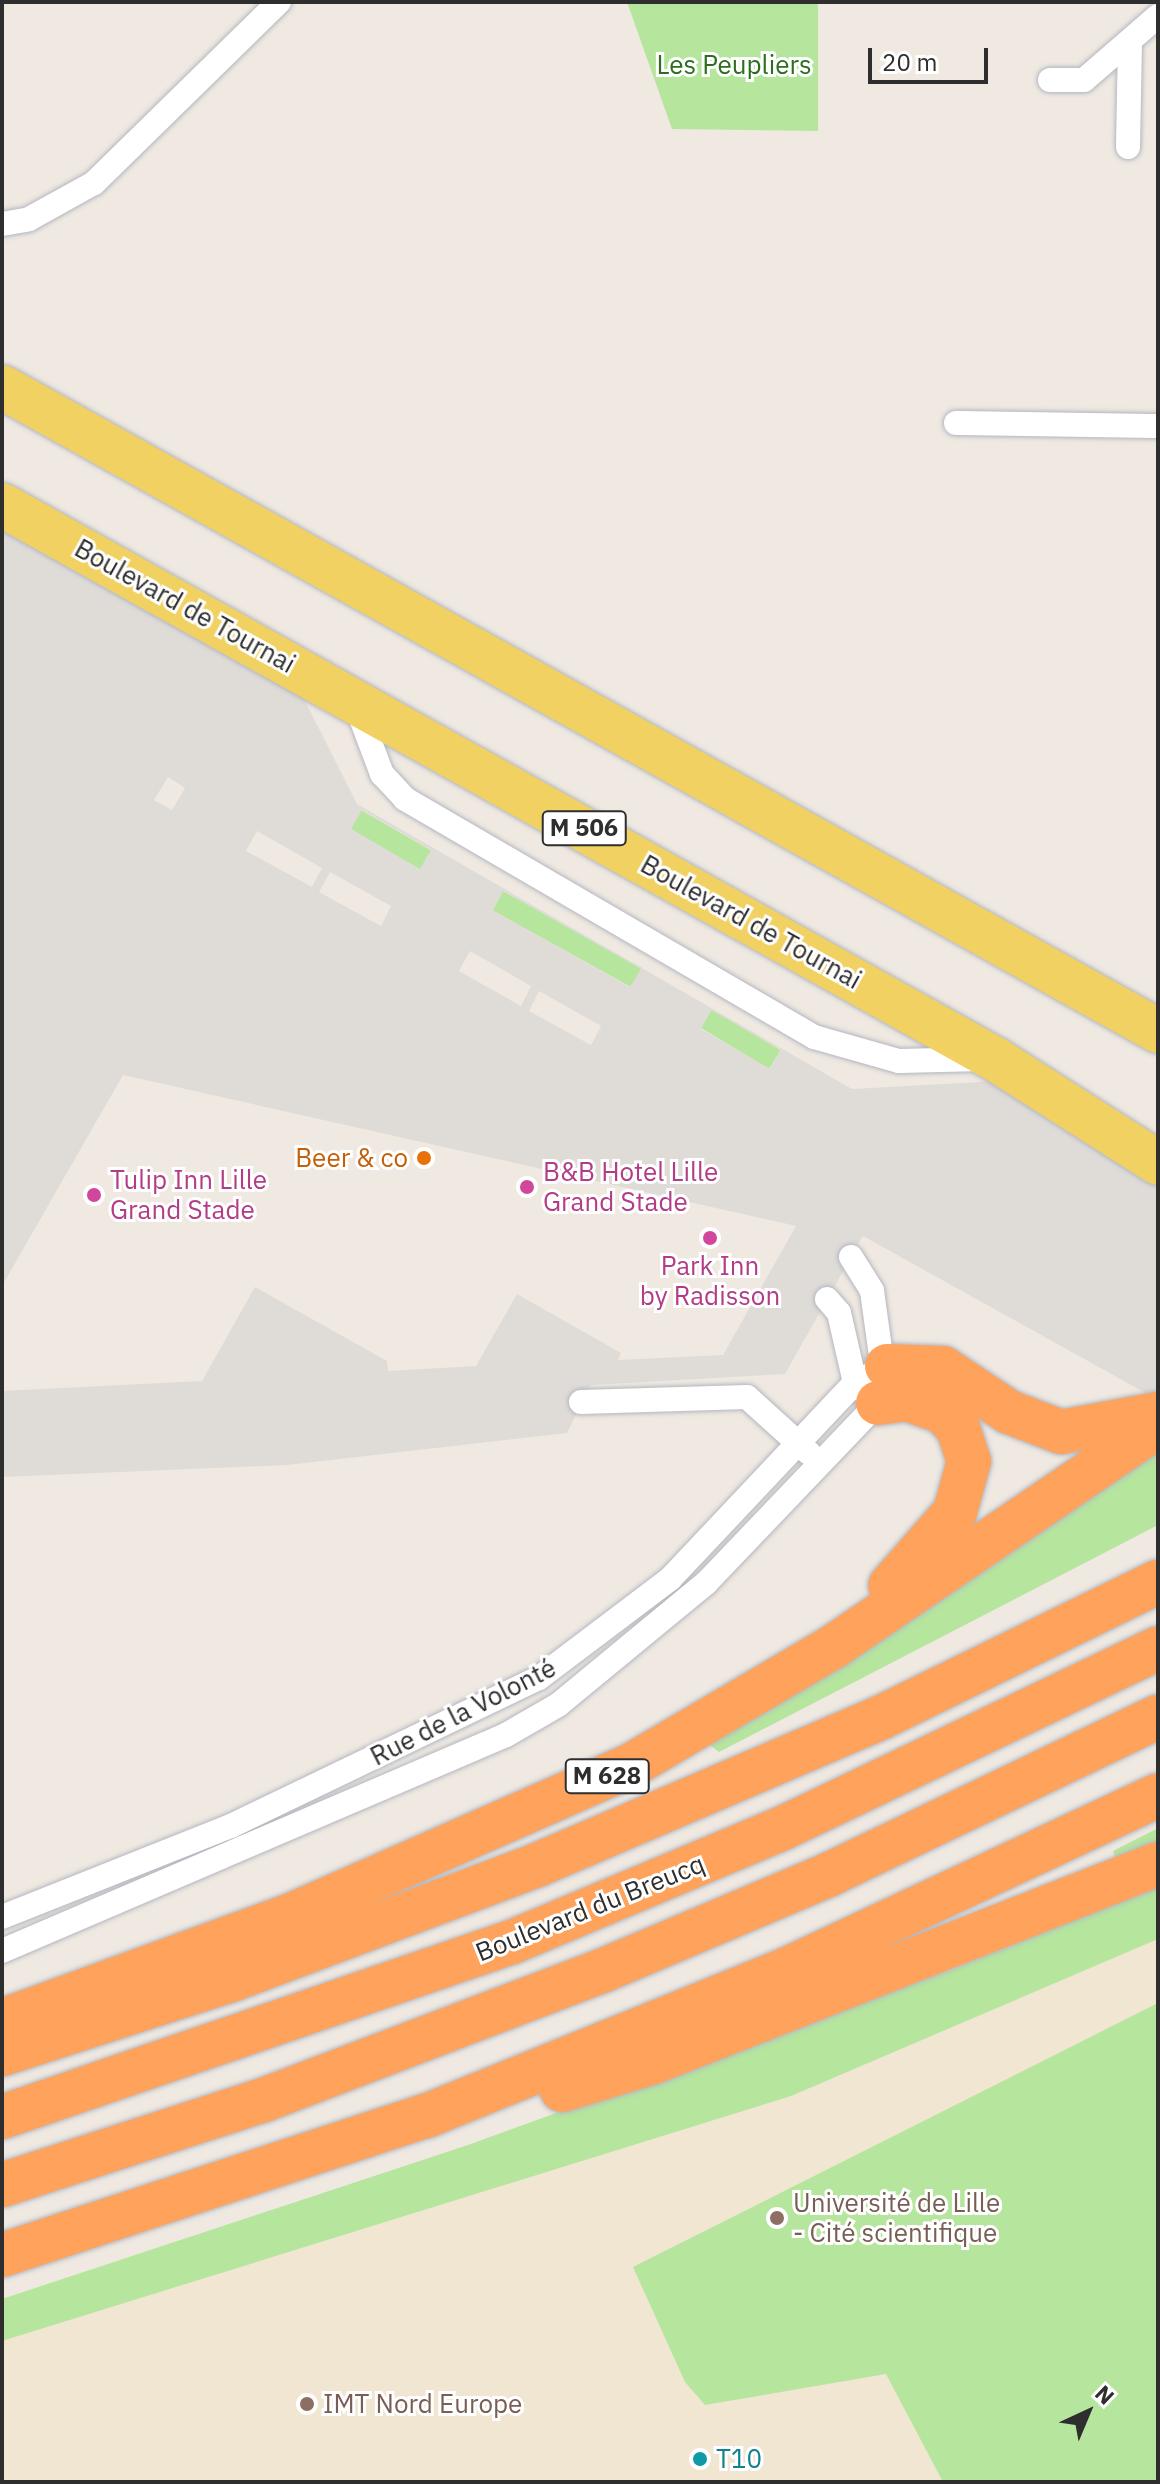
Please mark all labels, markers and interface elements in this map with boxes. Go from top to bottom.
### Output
scale bar [872,32,992,82]
text: 20 m [882,46,937,78]
park label: Les Peupliers [656,49,812,81]
street label: Boulevard de Tournai [69,532,301,680]
road number: M 506 [540,808,628,848]
street label: Boulevard de Tournai [635,848,867,996]
place label: Beer & co [295,1142,408,1174]
marker: Beer & co [415,1149,433,1167]
place label: B&B Hotel Lille Grand Stade [543,1156,718,1218]
place label: Tulip Inn Lille Grand Stade [110,1164,267,1226]
marker: B&B Hotel Lille Grand Stade [518,1178,536,1196]
marker: Tulip Inn Lille Grand Stade [85,1186,103,1204]
marker: Park Inn by Radisson [701,1229,719,1247]
place label: Park Inn by Radisson [640,1250,780,1312]
street label: Rue de la Volonté [365,1652,561,1772]
road number: M 628 [563,1756,651,1796]
street label: Boulevard du Breucq [471,1848,709,1968]
place label: Université de Lille ‐ Cité scientifique [793,2187,1000,2248]
marker: Université de Lille ‐ Cité scientifique [768,2209,786,2227]
north arrow [1048,2372,1128,2452]
text: N [1089,2378,1121,2410]
place label: IMT Nord Europe [323,2388,522,2420]
marker: IMT Nord Europe [298,2395,316,2413]
place label: T10 [716,2443,762,2475]
marker: T10 [691,2450,709,2468]

